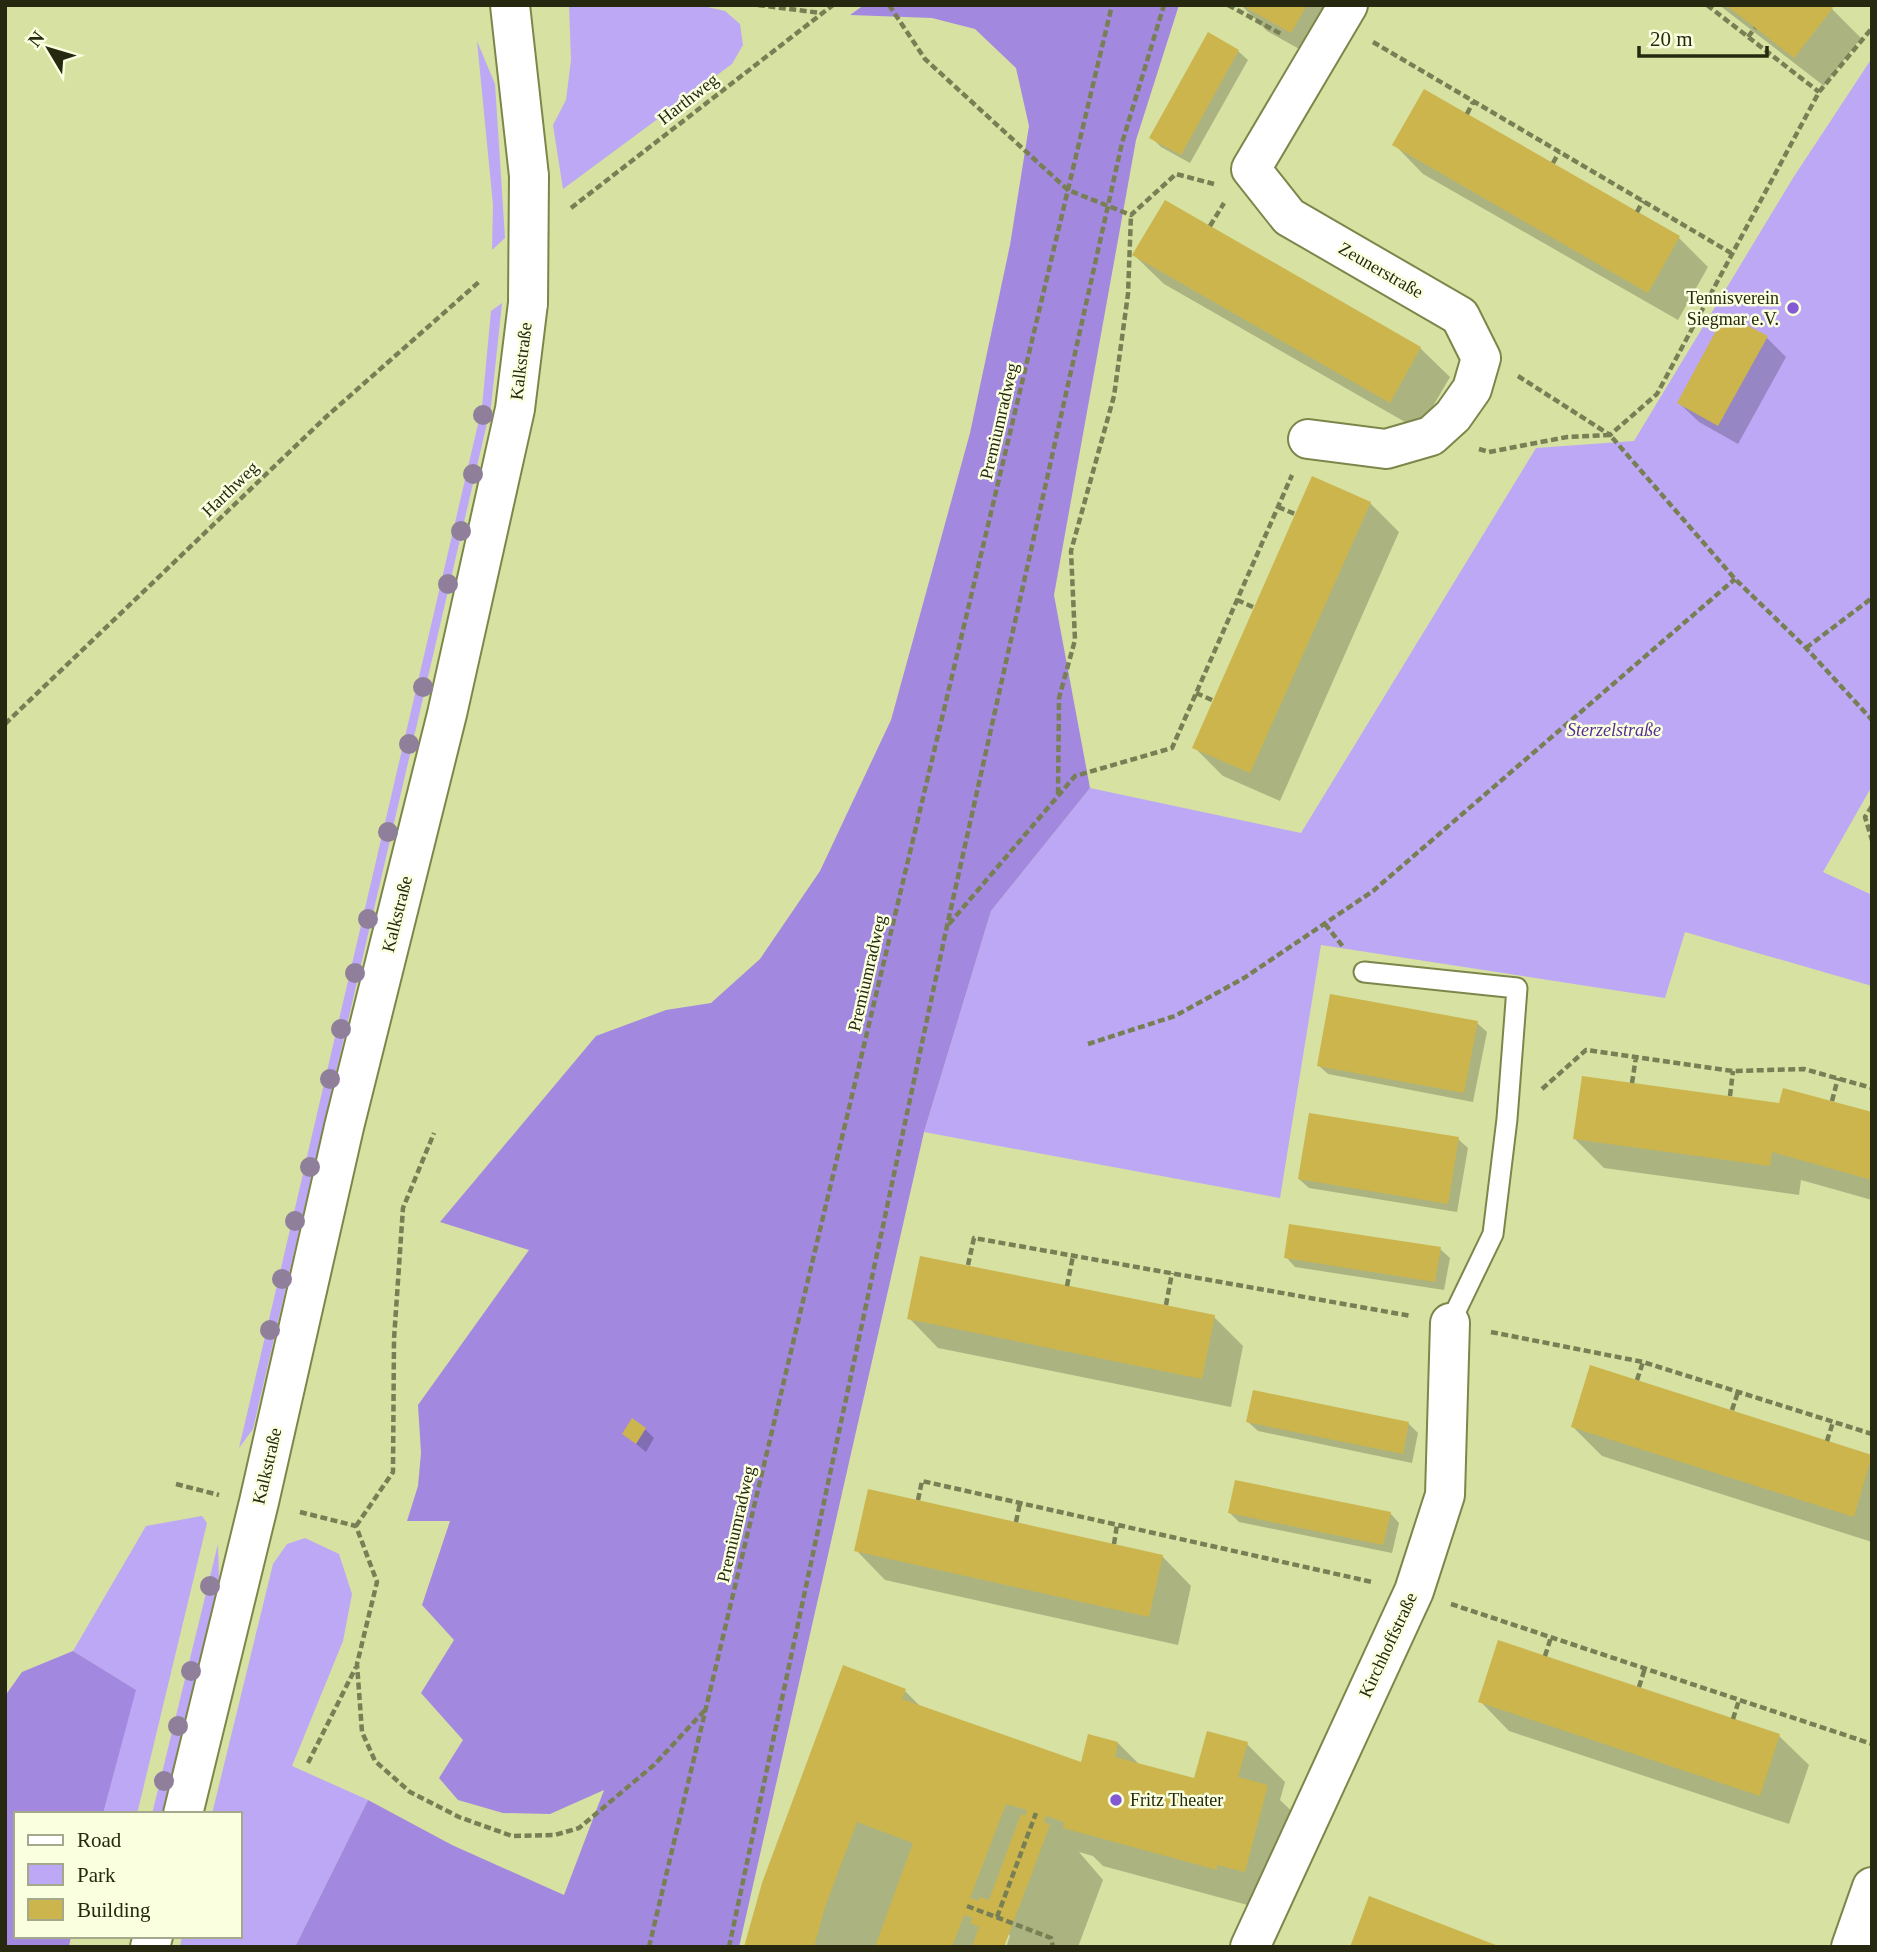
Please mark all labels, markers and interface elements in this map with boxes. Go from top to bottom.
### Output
north arrow [14,14,84,84]
scale bar [1639,14,1767,58]
text: N [23,27,49,51]
text: 20 m [1650,27,1693,51]
street label: Harthweg [654,69,722,129]
street label: Zeunerstraße [1335,238,1427,302]
place label: Tennisverein Siegmar e.V. [1686,288,1779,329]
marker: Tennisverein Siegmar e.V. [1785,300,1801,316]
street label: Kalkstraße [506,321,536,401]
street label: Premiumradweg [976,361,1022,481]
street label: Harthweg [198,457,262,521]
park label: Sterzelstraße [1567,720,1661,740]
street label: Kalkstraße [378,874,416,954]
street label: Premiumradweg [844,913,890,1033]
street label: Kalkstraße [248,1426,286,1506]
street label: Premiumradweg [713,1464,759,1584]
street label: Kirchhoffstraße [1355,1589,1421,1701]
place label: Fritz Theater [1130,1790,1223,1810]
marker: Fritz Theater [1108,1792,1124,1808]
legend [14,1812,242,1938]
text: Road [77,1828,122,1852]
text: Park [77,1863,116,1887]
text: Building [77,1898,151,1922]

